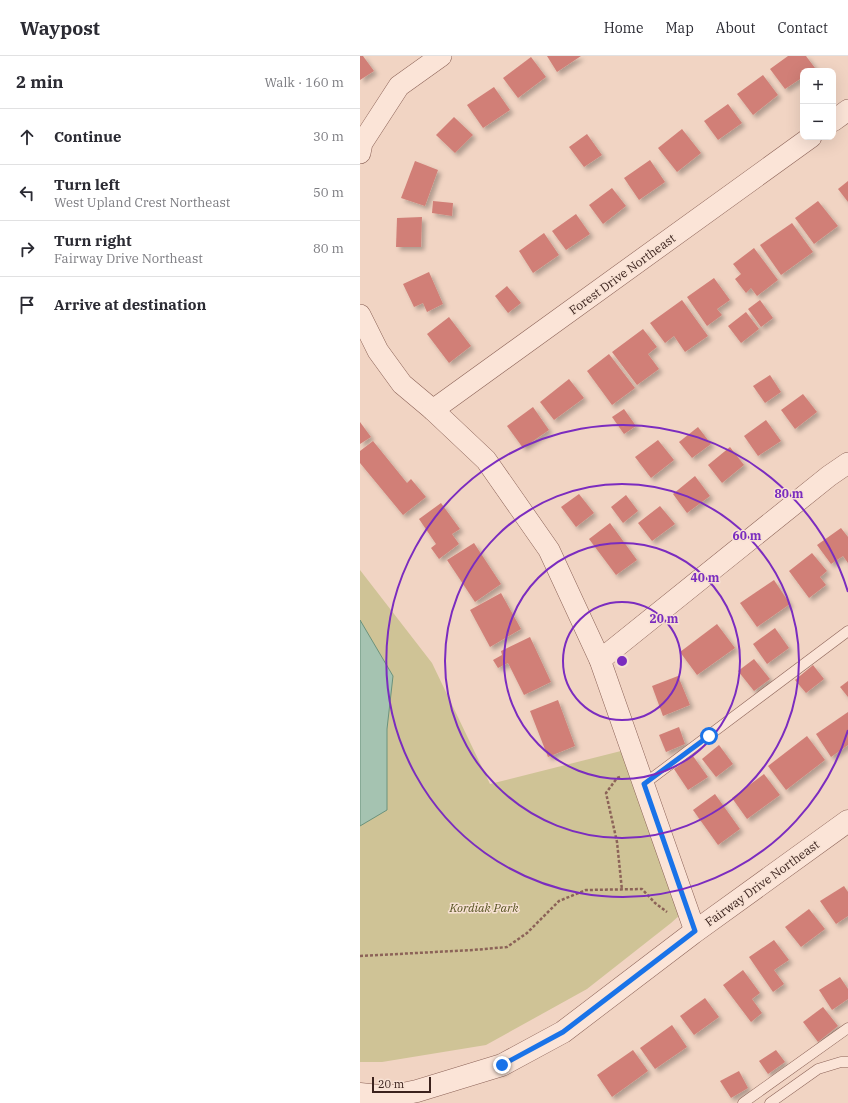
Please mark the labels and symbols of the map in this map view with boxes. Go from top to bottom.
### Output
street label: Forest Drive Northeast [566,230,678,318]
text: 80 m [775,486,804,501]
text: 60 m [733,528,762,543]
text: 40 m [691,570,720,585]
text: 20 m [650,611,679,626]
centre of rings [615,654,629,668]
route start [700,727,718,745]
street label: Fairway Drive Northeast [702,837,822,929]
park label: Kordiak Park [448,900,519,915]
route end [493,1056,511,1074]
scale bar [372,1075,431,1094]

